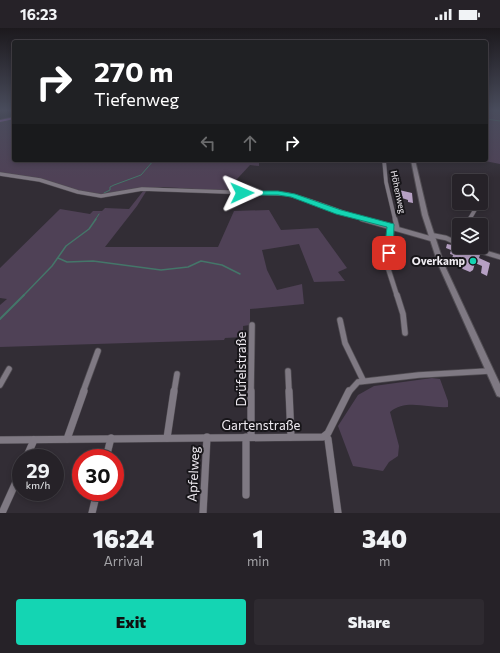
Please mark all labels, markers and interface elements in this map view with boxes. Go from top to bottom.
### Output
text: 16:23 [20,5,57,23]
text: 270 m [94,54,173,88]
icon: right [28,56,80,108]
text: Tiefenweg [94,88,179,110]
icon: left [197,132,219,154]
icon: ahead [239,132,261,154]
icon: right [281,132,303,154]
street label: Höhenweg [389,169,408,215]
position arrow [221,172,263,214]
map controls [452,174,488,254]
button: search [452,174,488,210]
button: layers [452,218,488,254]
pin [372,236,406,270]
icon: arrive [378,242,400,264]
place label: Overkamp [412,254,465,267]
marker: Overkamp [468,256,478,266]
street label: Drüfelstraße [233,331,249,406]
street label: Gartenstraße [222,417,301,433]
street label: Apfelweg [184,446,202,502]
speed limit sign: 30 [72,449,124,501]
text: 29 [26,458,50,482]
text: km/h [26,479,50,491]
text: 16:24 [93,524,154,553]
text: 1 [252,524,264,553]
text: 340 [362,524,407,553]
text: Arrival [104,553,143,569]
text: min [247,553,269,569]
text: m [379,553,390,569]
button: Exit [16,599,246,645]
button: Share [254,599,484,645]

